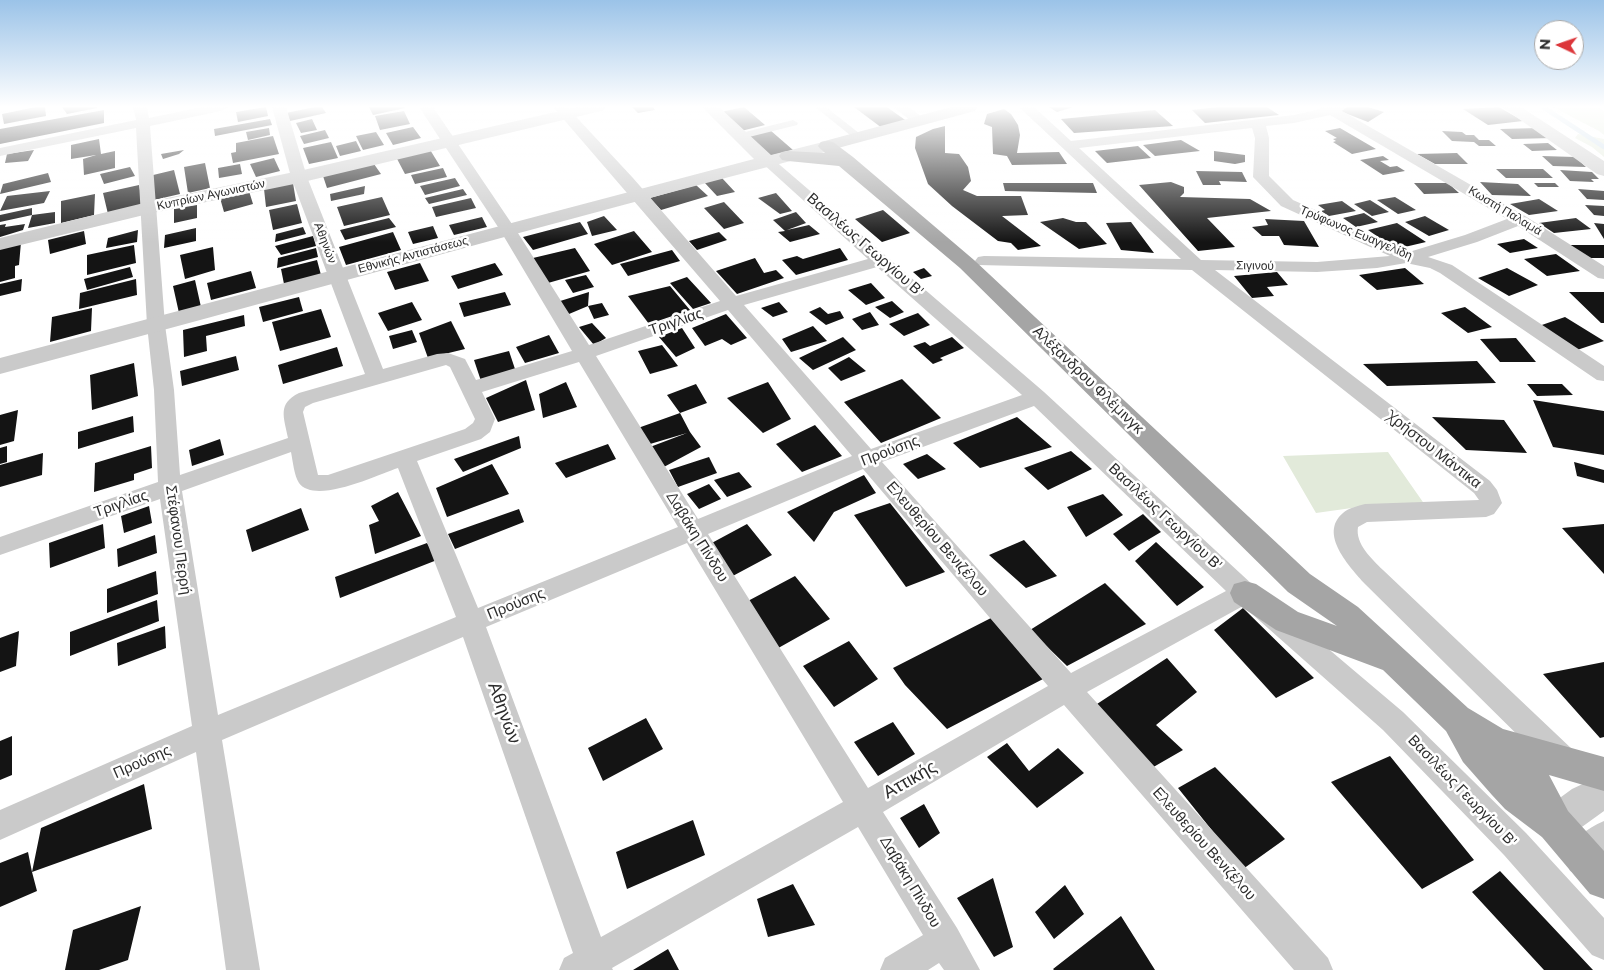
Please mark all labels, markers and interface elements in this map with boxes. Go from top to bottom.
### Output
north arrow [1534,20,1584,70]
text: N [1536,38,1554,50]
street label: Κυπρίων Αγωνιστών [156,176,266,214]
street label: Κωστή Παλαμά [1466,183,1544,239]
street label: Βασιλέως Γεωργίου Β' [803,189,927,301]
street label: Τρύφωνος Ευαγγελίδη [1298,203,1414,263]
street label: Αθηνών [311,220,339,266]
street label: Εθνικής Αντιστάσεως [357,233,469,277]
street label: Σιγινού [1236,258,1274,274]
street label: Τριγλίας [647,304,705,340]
street label: Αλέξανδρου Φλέμινγκ [1029,322,1147,438]
street label: Χρήστου Μάντικα [1383,408,1485,492]
street label: Προύσης [858,432,922,470]
street label: Βασιλέως Γεωργίου Β' [1105,460,1225,574]
street label: Ελευθερίου Βενιζέλου [882,478,992,600]
street label: Στέφανου Περρή [161,484,195,596]
street label: Τριγλίας [92,486,150,522]
street label: Δαβάκη Πίνδου [662,489,732,585]
street label: Προύσης [484,584,548,624]
street label: Αθηνών [483,679,525,747]
street label: Βασιλέως Γεωργίου Β' [1404,731,1520,851]
street label: Προύσης [111,741,173,783]
street label: Αττικής [880,756,940,804]
street label: Ελευθερίου Βενιζέλου [1149,784,1259,904]
street label: Δαβάκη Πίνδου [876,833,944,931]

